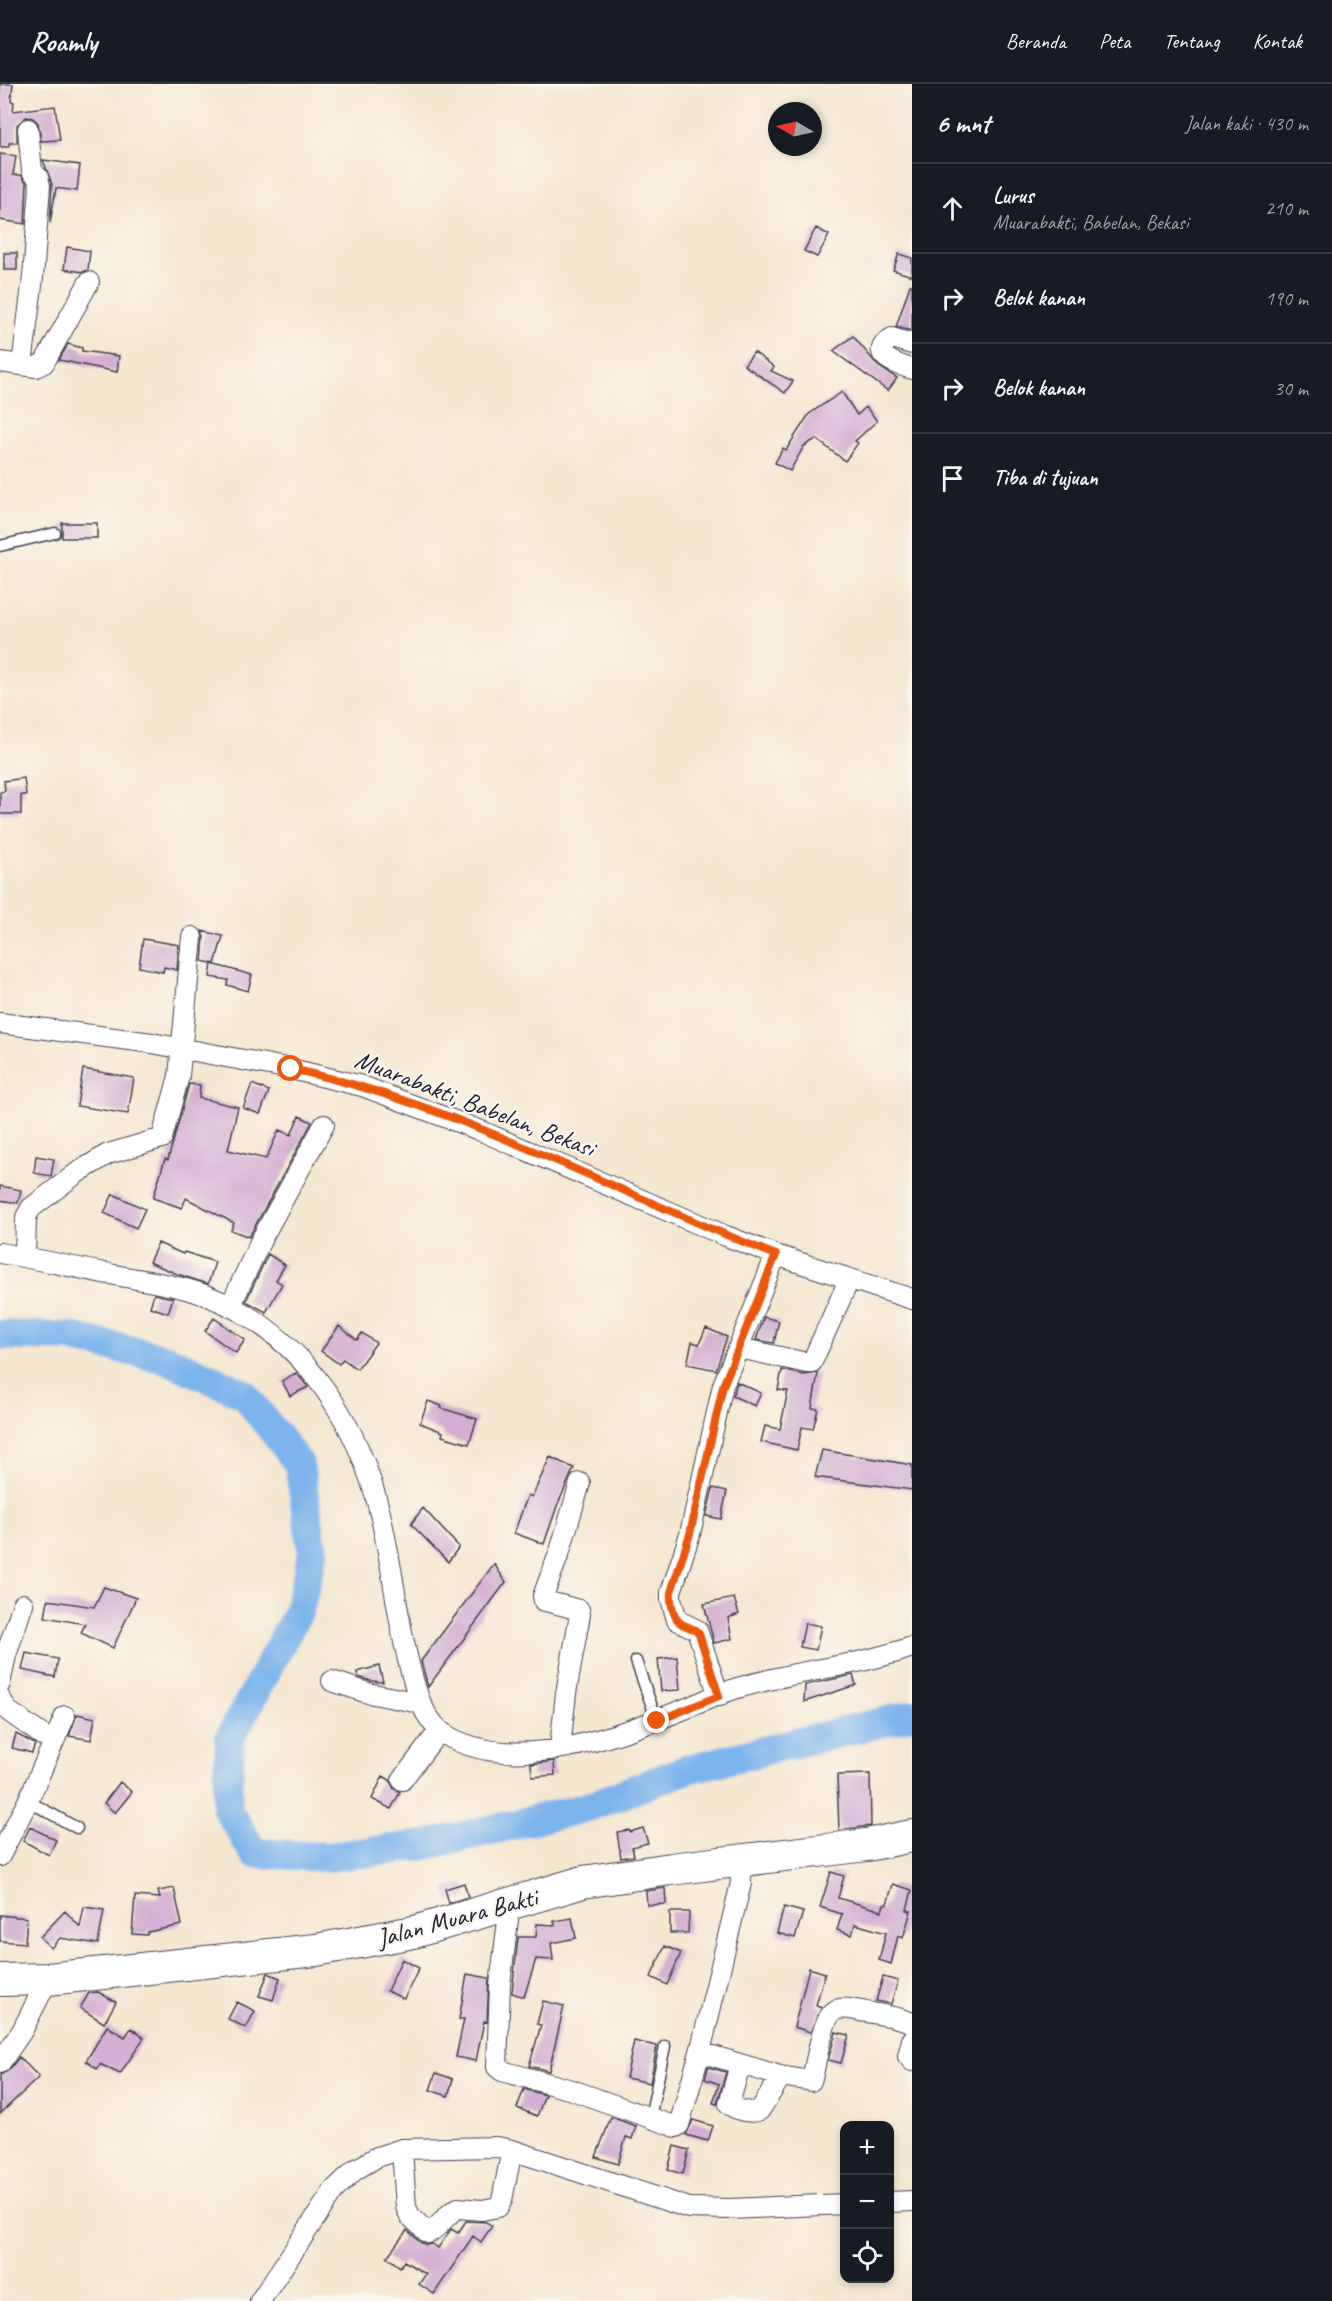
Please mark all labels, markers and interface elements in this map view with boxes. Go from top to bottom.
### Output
text: Roamly [30,24,97,59]
text: Beranda [1006,28,1066,54]
text: Peta [1099,28,1130,54]
text: Tentang [1163,28,1220,54]
text: Kontak [1253,28,1302,54]
north arrow [768,102,822,156]
text: 6 mnt [936,107,990,140]
text: Jalan kaki · 430 m [1185,111,1308,136]
text: Lurus [993,182,1033,210]
icon: ahead [936,192,969,225]
text: 210 m [1265,196,1308,221]
text: Muarabakti, Babelan, Bekasi [993,210,1188,235]
icon: right [936,282,969,315]
text: Belok kanan [993,284,1085,312]
text: 190 m [1265,286,1308,311]
icon: right [936,372,969,405]
text: Belok kanan [993,374,1085,402]
text: 30 m [1274,376,1308,401]
icon: arrive [936,462,969,495]
text: Tiba di tujuan [993,464,1098,492]
street label: Muarabakti, Babelan, Bekasi [350,1043,602,1166]
route start [277,1055,303,1081]
route end [643,1707,669,1733]
street label: Jalan Muara Bakti [371,1879,544,1955]
map controls [840,2121,894,2283]
button: + [840,2121,894,2175]
button: − [840,2175,894,2229]
button: locate [840,2229,894,2283]

